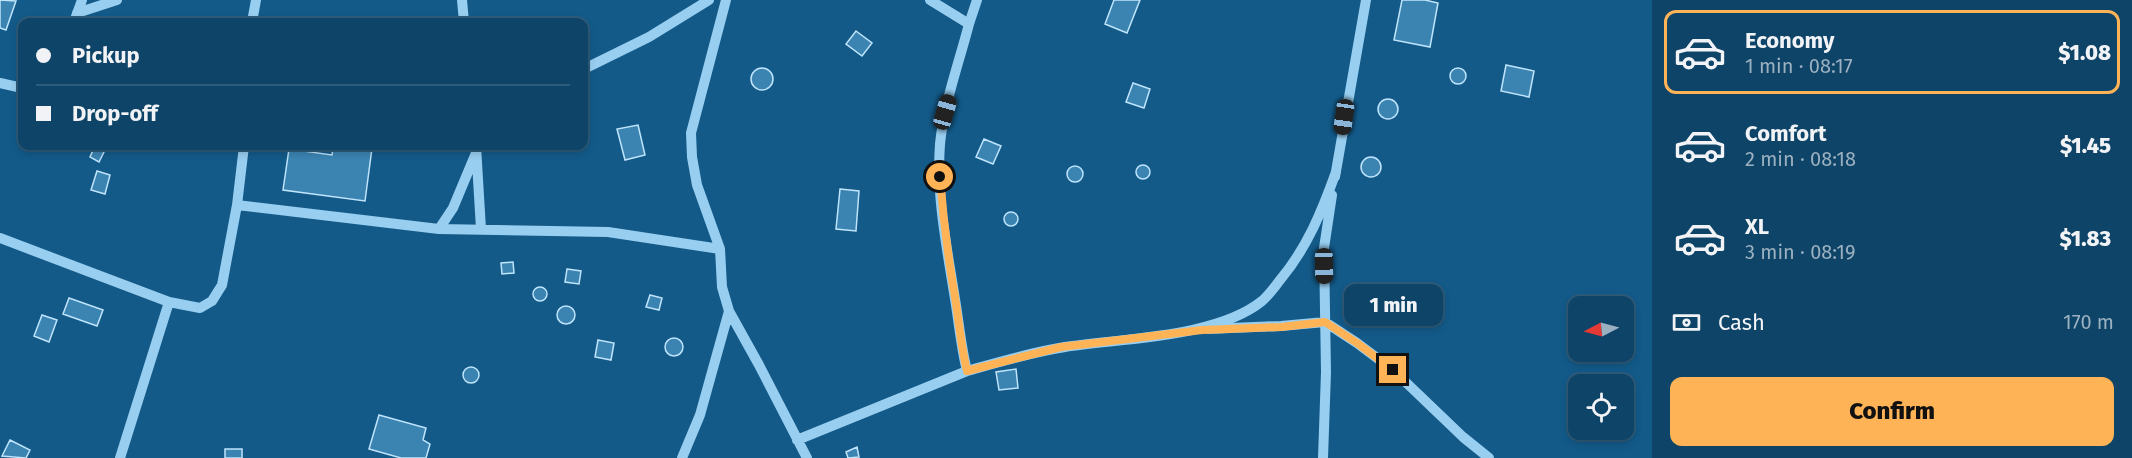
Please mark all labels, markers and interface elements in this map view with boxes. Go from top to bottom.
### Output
icon: car [1673,25,1727,79]
text: Economy [1745,27,1834,54]
text: $1.08 [2058,39,2111,66]
text: Pickup [72,42,140,69]
text: 1 min · 08:17 [1745,54,1853,78]
car [931,92,959,132]
car [1333,98,1355,136]
text: Drop-off [72,100,158,127]
icon: car [1673,118,1727,172]
text: Comfort [1745,120,1826,147]
text: $1.45 [2060,132,2111,159]
text: 2 min · 08:18 [1745,147,1856,171]
route start [926,163,953,190]
icon: car [1673,211,1727,265]
text: XL [1745,213,1769,240]
text: $1.83 [2059,225,2111,252]
text: 3 min · 08:19 [1745,240,1856,264]
car [1315,248,1333,284]
callout: 1 min [1344,283,1442,325]
text: 1 min [1370,293,1417,317]
north arrow [1568,296,1634,362]
map controls [1568,296,1634,440]
icon: cash [1670,306,1703,339]
text: Cash [1718,309,1765,336]
text: 170 m [2063,310,2114,334]
route end [1379,356,1406,383]
button: locate [1568,374,1634,440]
button: Confirm [1670,377,2114,446]

